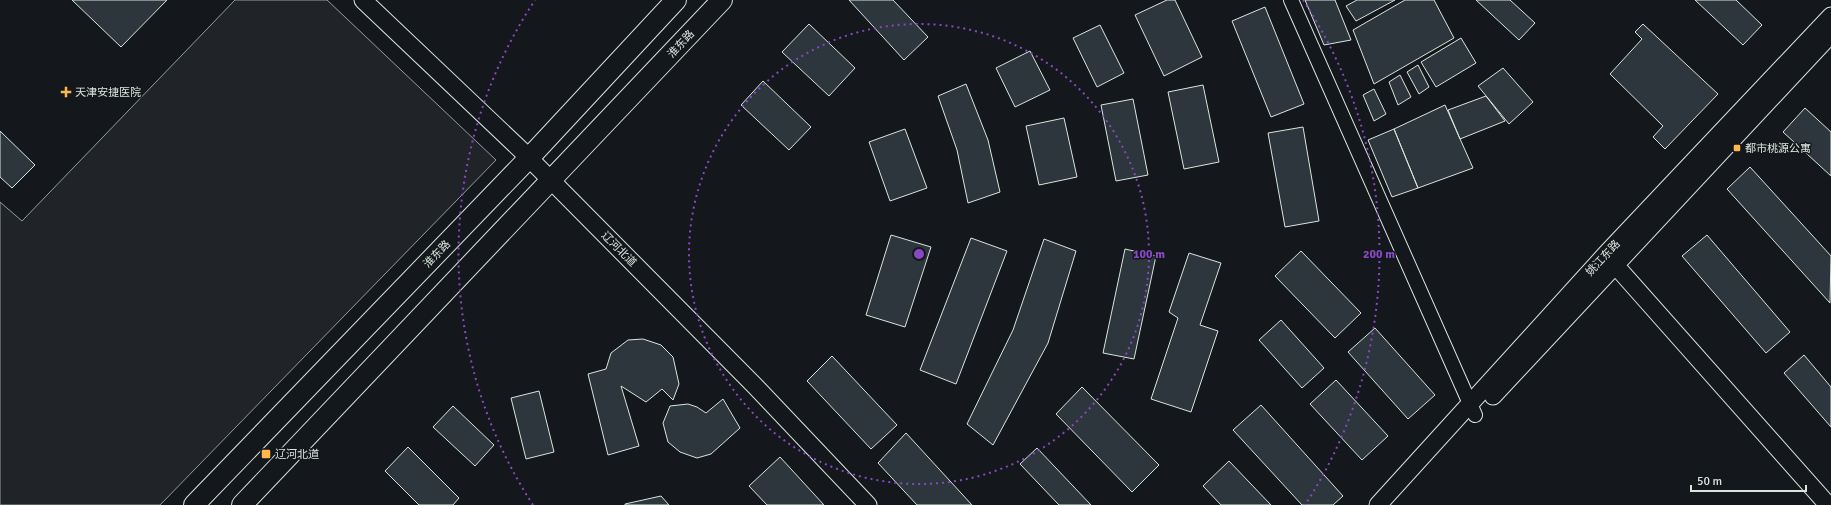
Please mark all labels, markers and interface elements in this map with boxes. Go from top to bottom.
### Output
street label: 淮东路 [665,27,697,61]
marker: 天津安捷医院 [60,86,72,98]
place label: 天津安捷医院 [75,86,141,99]
place label: 都市桃源公寓 [1745,142,1811,155]
marker: 都市桃源公寓 [1732,143,1742,153]
street label: 辽河北道 [599,229,639,269]
street label: 姚江东路 [1583,237,1623,279]
street label: 淮东路 [421,238,453,270]
centre of rings [912,247,926,261]
text: 100 m [1133,247,1165,262]
text: 200 m [1363,247,1395,262]
marker: 辽河北道 [260,448,272,460]
place label: 辽河北道 [275,448,319,461]
scale bar [1691,467,1806,493]
text: 50 m [1697,474,1722,489]

